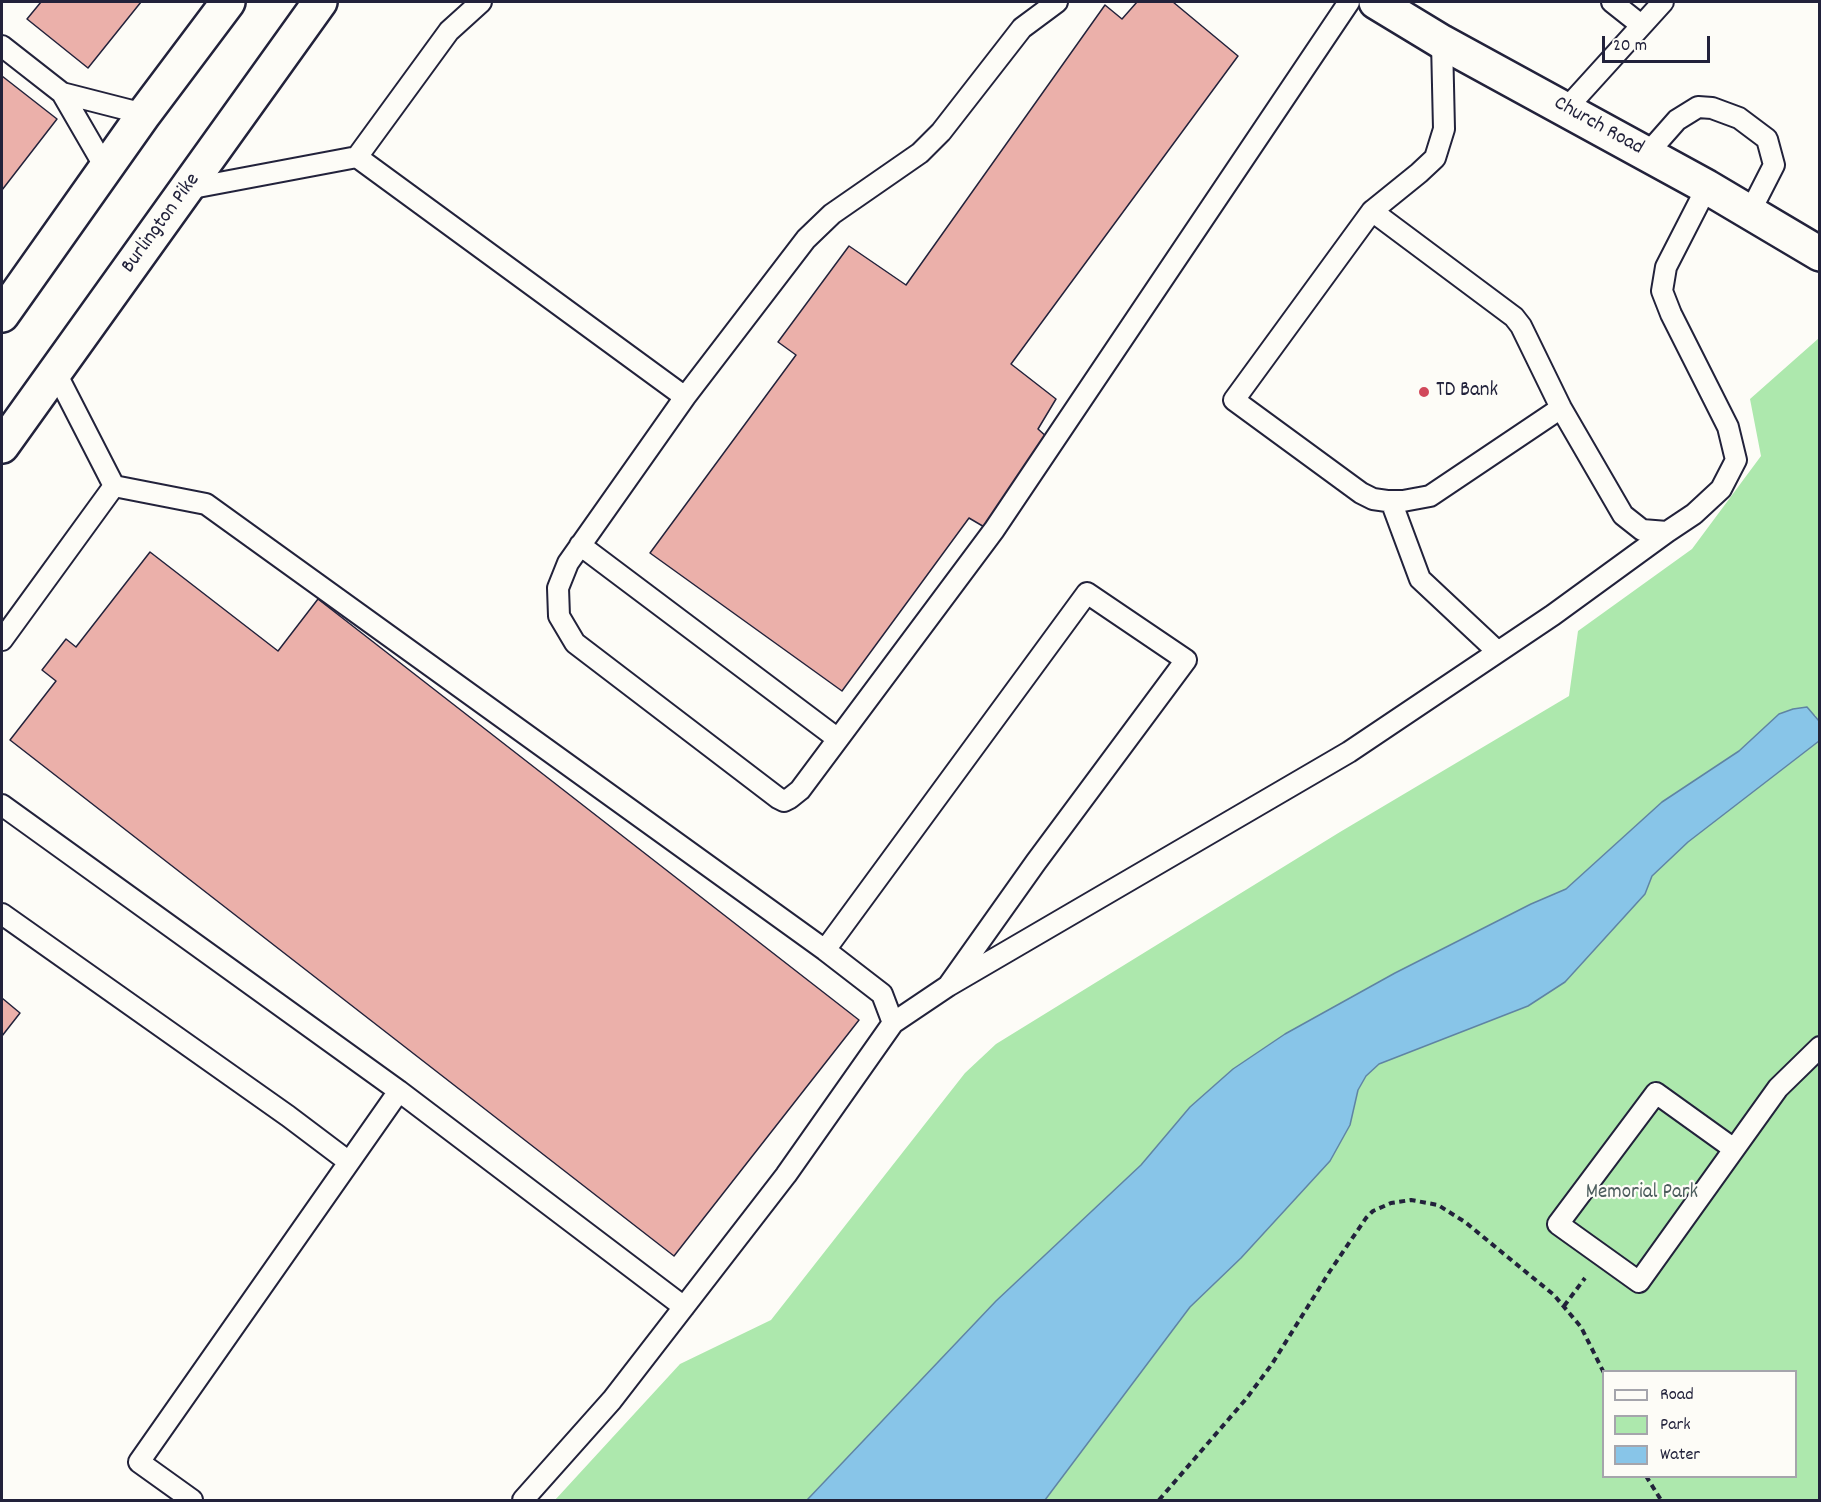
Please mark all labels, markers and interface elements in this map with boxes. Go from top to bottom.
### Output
scale bar [1605,24,1713,62]
text: 20 m [1613,34,1647,59]
street label: Church Road [1549,92,1647,162]
street label: Burlington Pike [117,169,207,279]
place label: TD Bank [1436,379,1498,405]
marker: TD Bank [1417,385,1431,399]
park label: Memorial Park [1586,1181,1698,1207]
legend [1602,1370,1797,1478]
text: Road [1660,1383,1694,1408]
text: Park [1660,1413,1691,1438]
text: Water [1660,1443,1700,1468]

